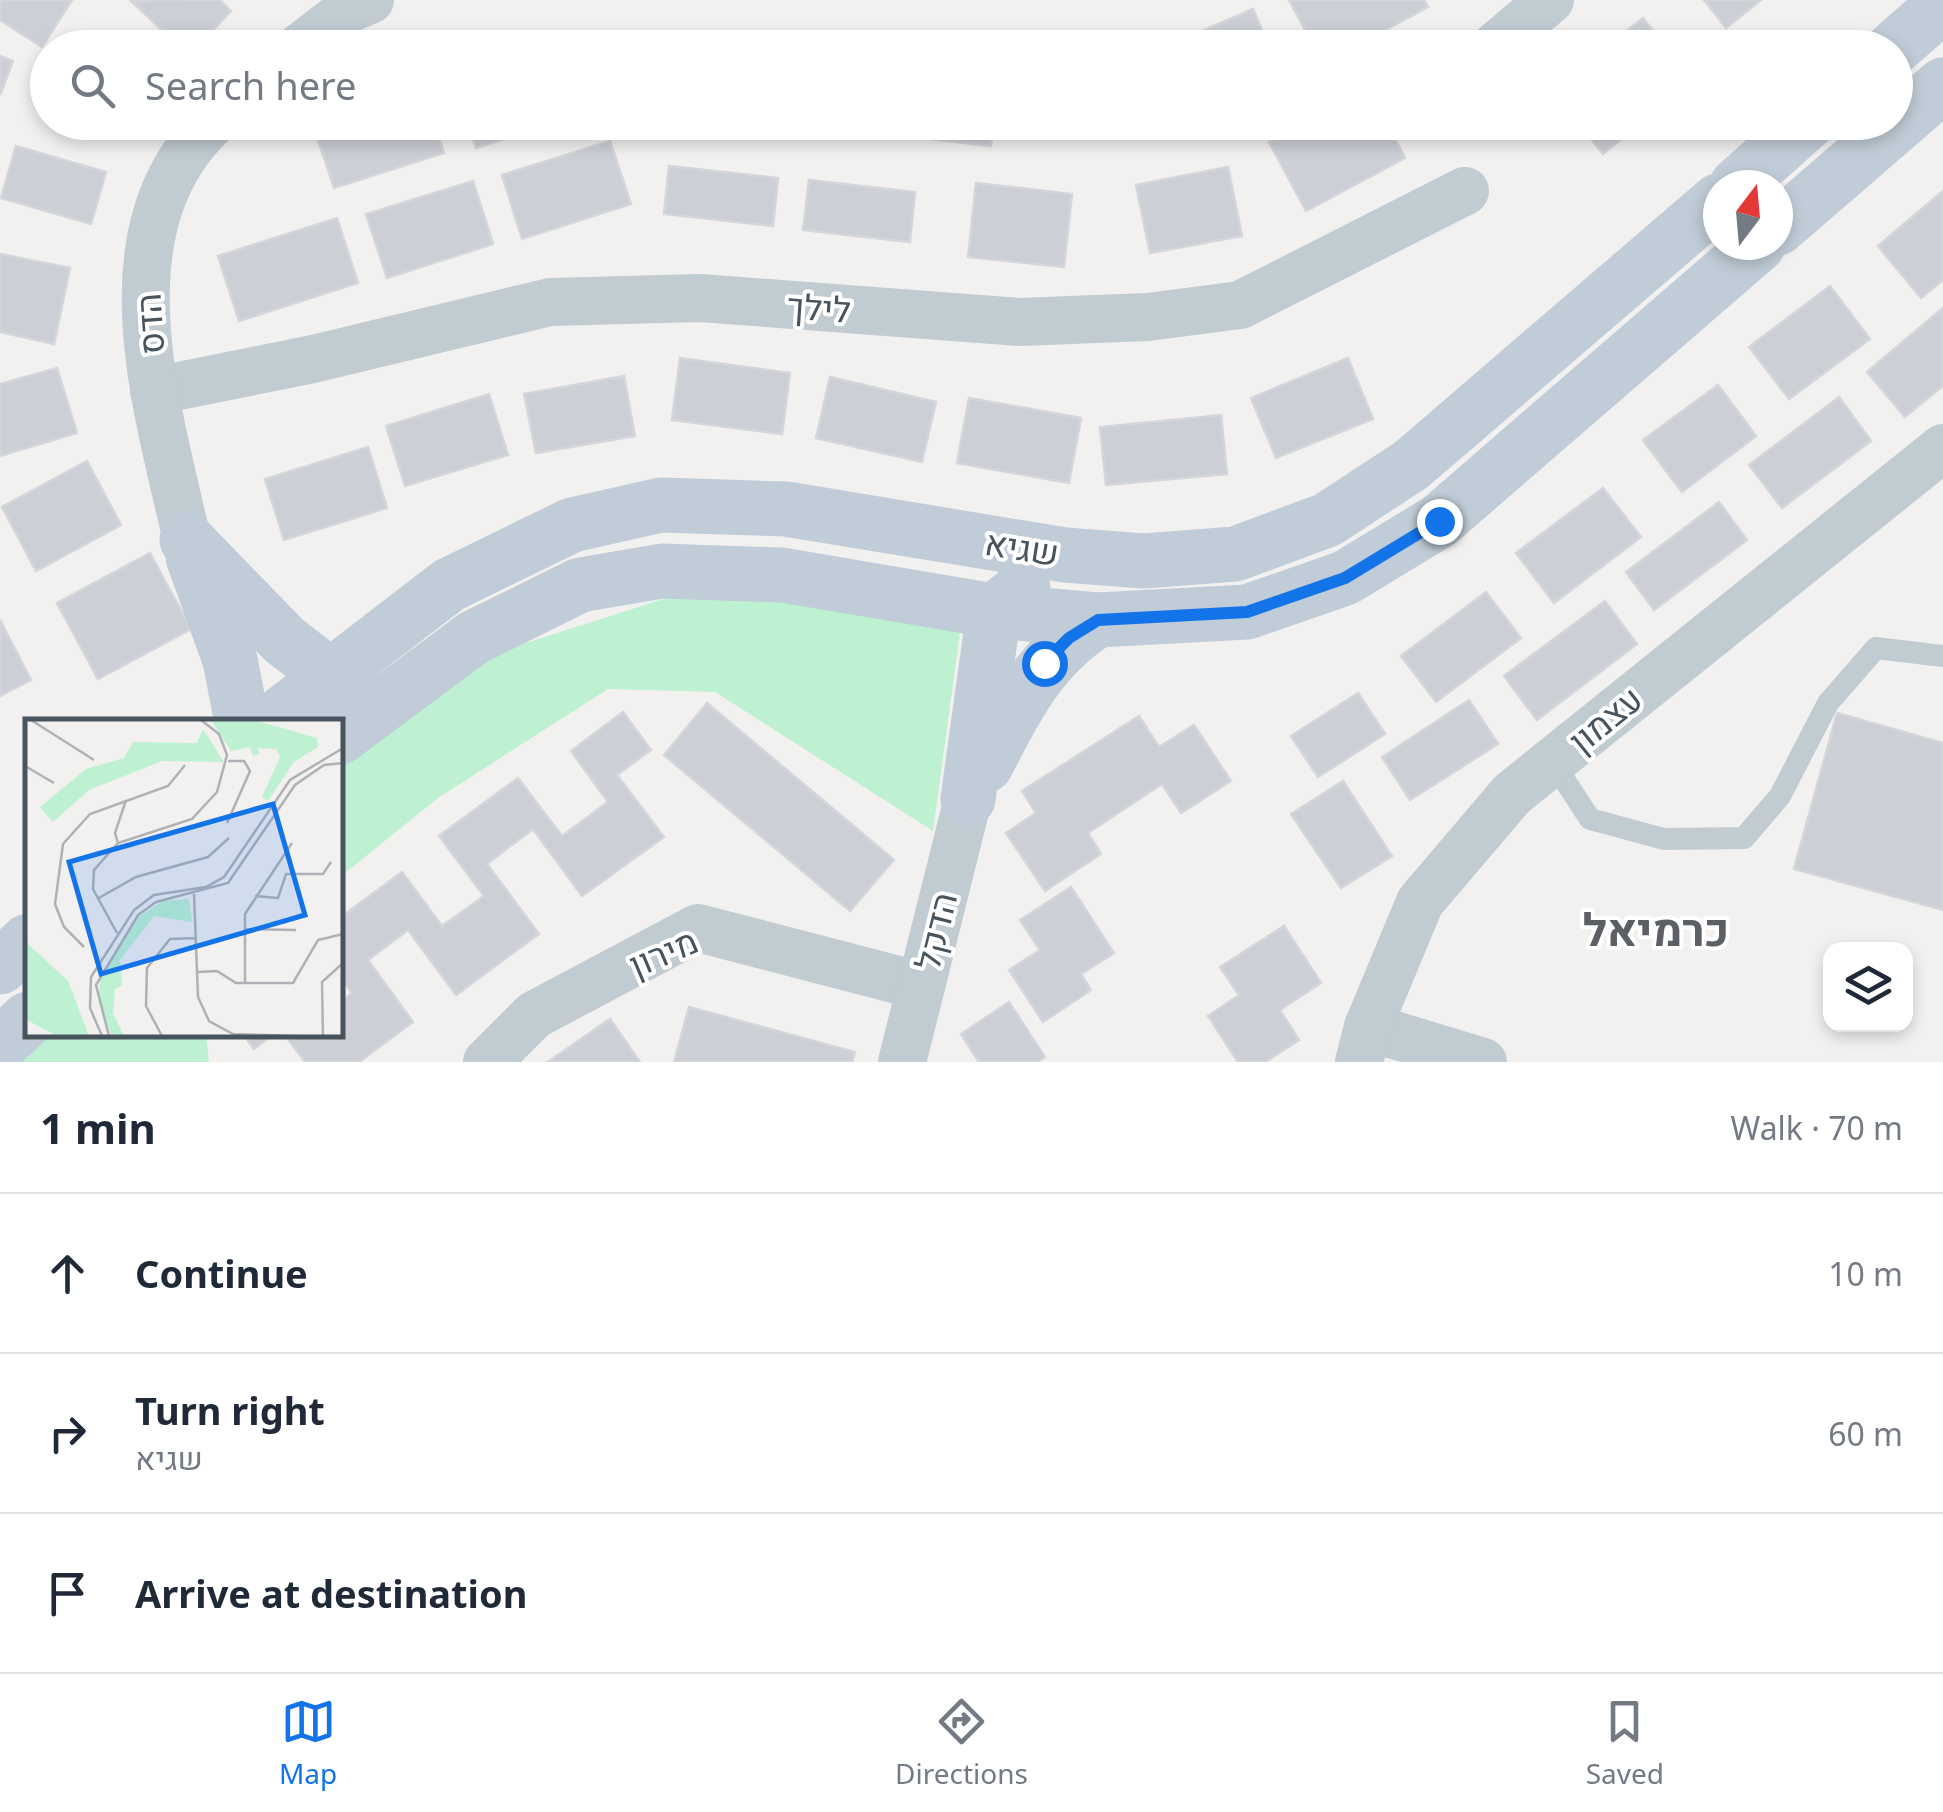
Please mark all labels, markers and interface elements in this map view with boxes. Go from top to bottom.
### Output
search box [30,30,1913,140]
icon: search [65,58,120,113]
text: Search here [145,59,356,111]
north arrow [1703,170,1793,260]
street label: לילך [786,281,852,333]
street label: הדס [123,292,175,356]
route end [1417,499,1463,545]
street label: שגיא [982,518,1062,576]
route start [1022,641,1068,687]
street label: עצמון [1558,675,1652,763]
inset map [25,719,342,1037]
street label: הדקל [903,887,967,975]
district label: כרמיאל [1583,898,1729,959]
street label: מירון [621,917,705,987]
map controls [1823,942,1913,1032]
button: layers [1823,942,1913,1032]
text: 1 min [40,1099,156,1156]
text: Walk · 70 m [1731,1106,1903,1149]
icon: ahead [40,1246,95,1301]
text: Continue [135,1247,308,1299]
text: 10 m [1828,1252,1903,1295]
text: Turn right [135,1384,325,1436]
icon: right [40,1406,95,1461]
text: 60 m [1828,1412,1903,1455]
text: שגיא [135,1436,203,1479]
icon: arrive [40,1566,95,1621]
text: Arrive at destination [135,1567,527,1619]
tab: Map [279,1694,337,1792]
tab: Directions [895,1694,1028,1792]
tab: Saved [1586,1694,1664,1792]

